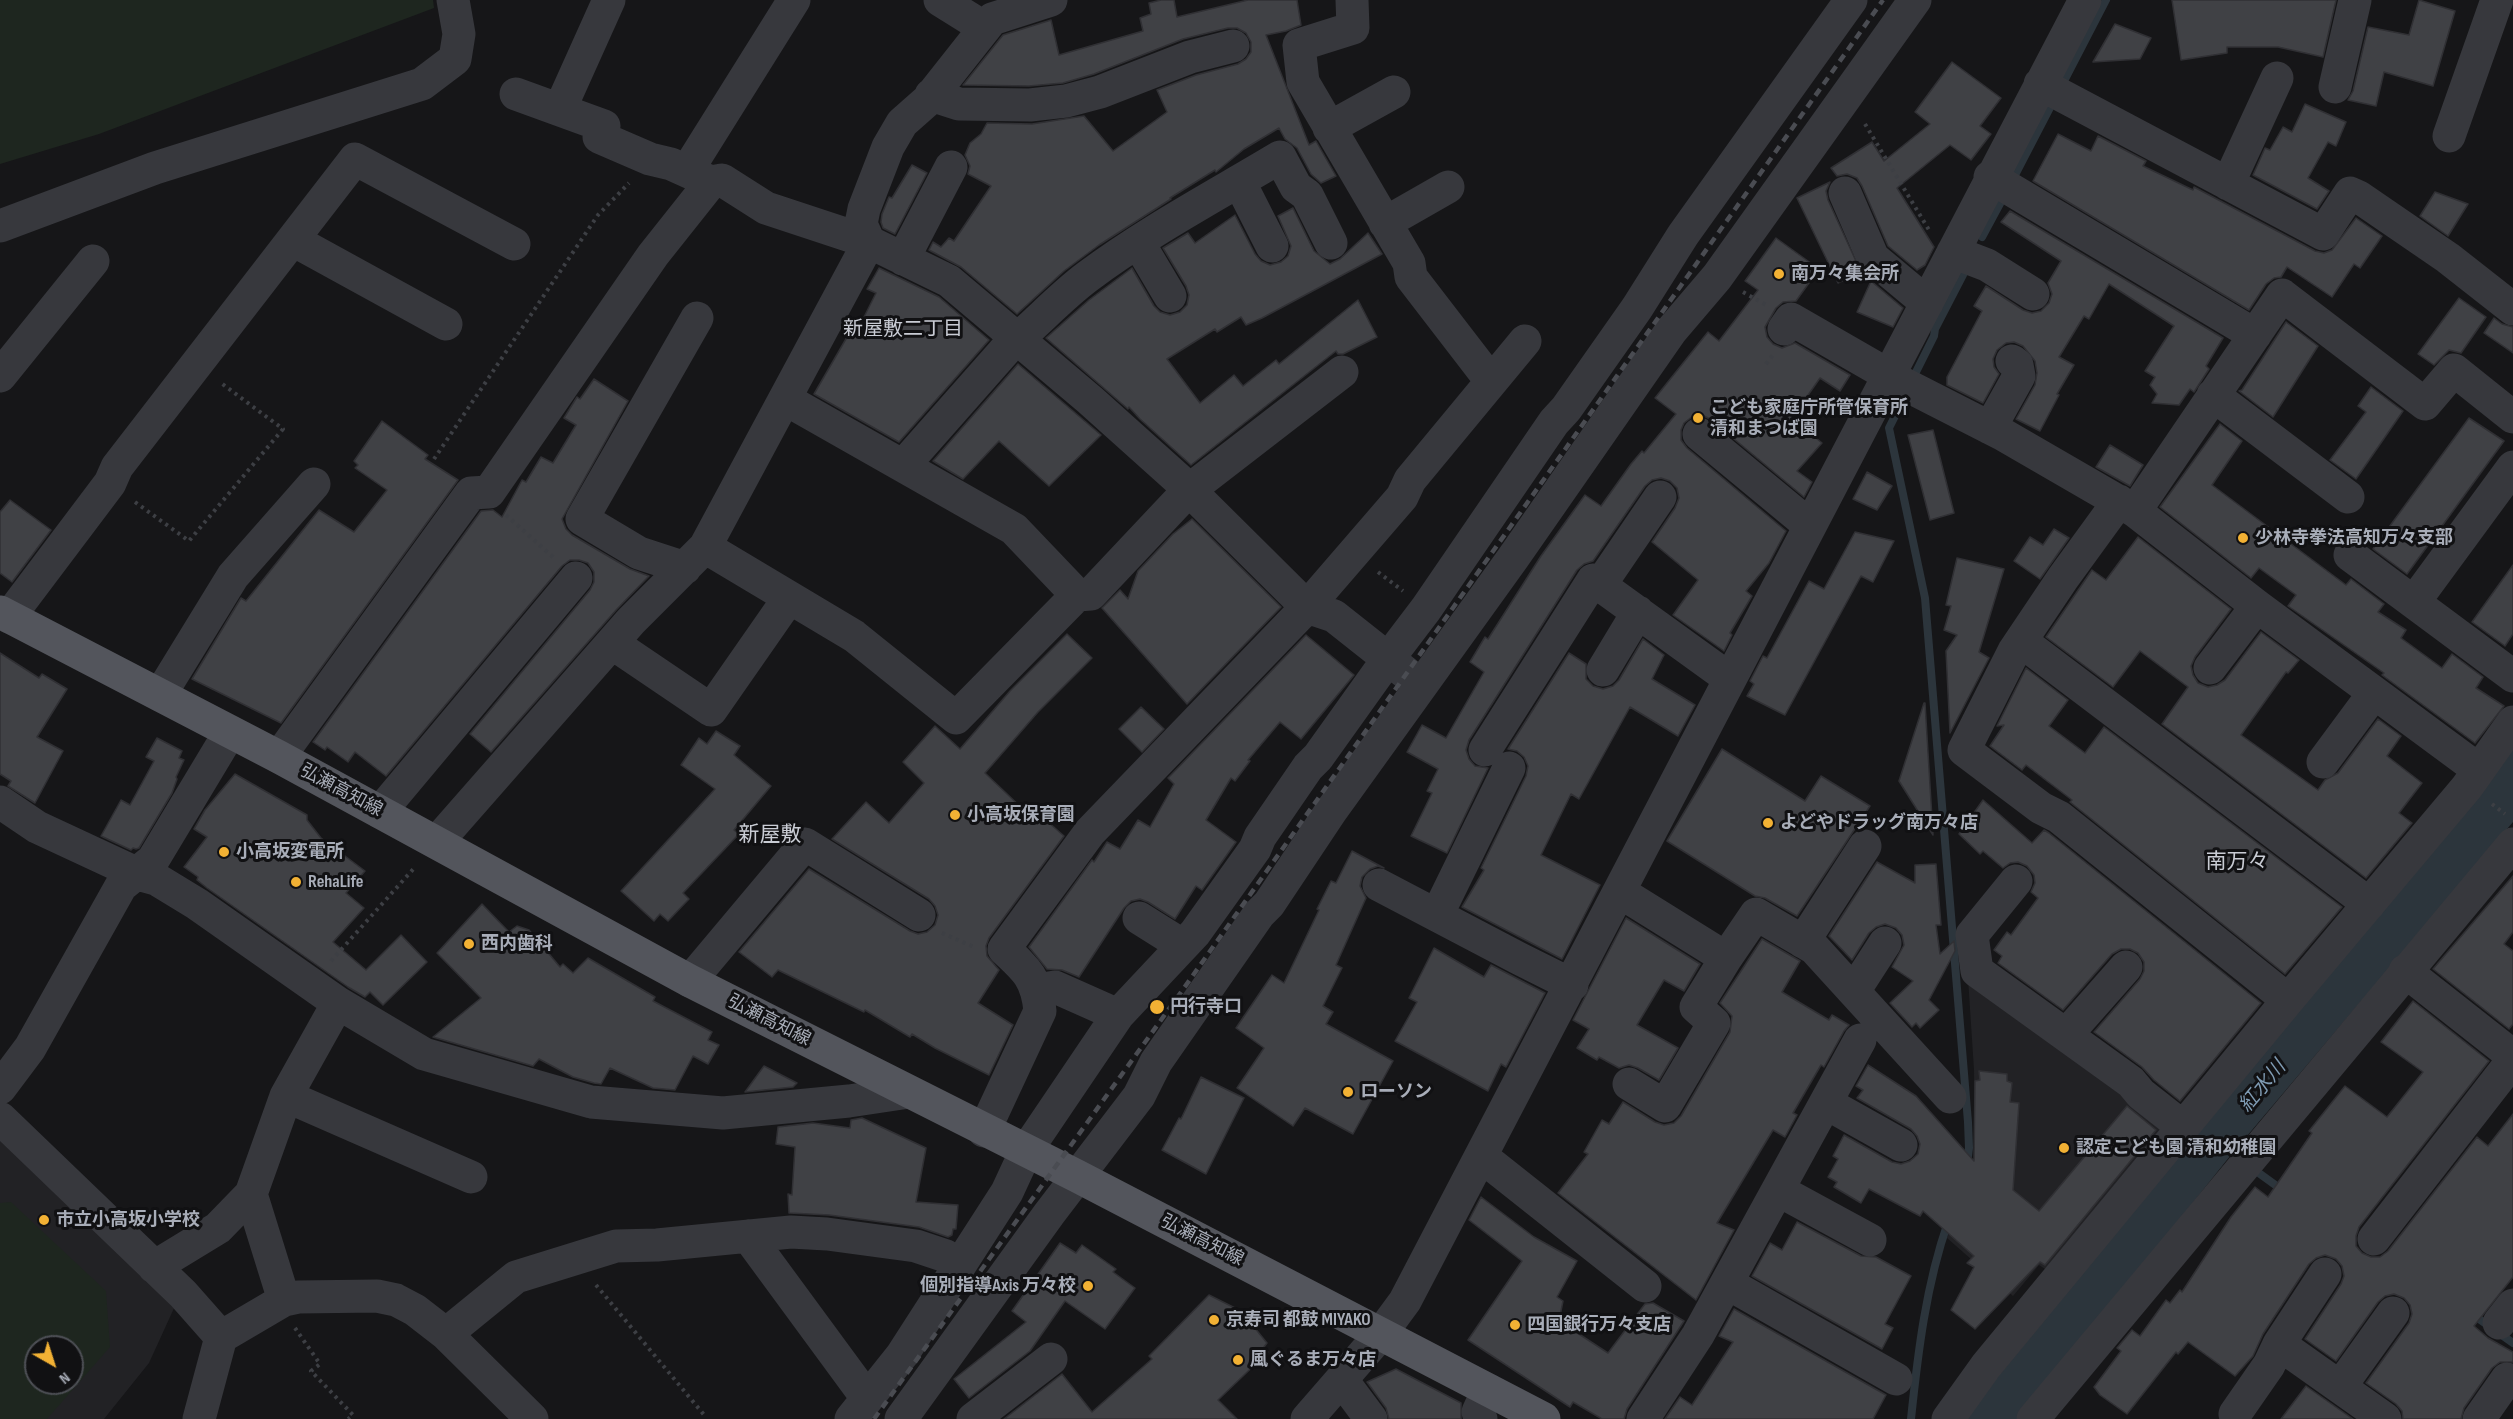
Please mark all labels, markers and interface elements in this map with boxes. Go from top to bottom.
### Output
place label: 南万々集会所 [1791,263,1899,285]
marker: 南万々集会所 [1772,267,1786,281]
district label: 新屋敷二丁目 [843,318,963,342]
place label: こども家庭庁所管保育所 清和まつば園 [1710,397,1908,440]
marker: こども家庭庁所管保育所 清和まつば園 [1691,411,1705,425]
place label: 少林寺拳法高知万々支部 [2255,527,2453,549]
marker: 少林寺拳法高知万々支部 [2236,531,2250,545]
street label: 弘瀬高知線 [296,760,386,822]
place label: 小高坂保育園 [967,804,1075,826]
marker: 小高坂保育園 [948,808,962,822]
place label: よどやドラッグ南万々店 [1780,812,1978,834]
marker: よどやドラッグ南万々店 [1761,816,1775,830]
district label: 新屋敷 [739,823,801,849]
place label: 小高坂変電所 [236,841,344,863]
marker: 小高坂変電所 [217,845,231,859]
district label: 南万々 [2206,850,2268,876]
place label: RehaLife [308,871,363,893]
marker: RehaLife [289,875,303,889]
place label: 西内歯科 [481,933,553,955]
marker: 西内歯科 [462,937,476,951]
street label: 弘瀬高知線 [724,991,814,1051]
place label: 円行寺口 [1170,996,1242,1018]
marker: 円行寺口 [1148,998,1166,1016]
water label: 紅水川 [2235,1056,2291,1118]
place label: ローソン [1360,1081,1432,1103]
marker: ローソン [1341,1085,1355,1099]
place label: 認定こども園 清和幼稚園 [2076,1137,2277,1159]
marker: 認定こども園 清和幼稚園 [2057,1141,2071,1155]
place label: 市立小高坂小学校 [56,1209,200,1231]
street label: 弘瀬高知線 [1157,1211,1247,1271]
marker: 市立小高坂小学校 [37,1213,51,1227]
place label: 個別指導Axis 万々校 [920,1275,1076,1297]
marker: 個別指導Axis 万々校 [1081,1279,1095,1293]
place label: 京寿司 都鼓 MIYAKO [1226,1309,1371,1331]
marker: 京寿司 都鼓 MIYAKO [1207,1313,1221,1327]
place label: 四国銀行万々支店 [1527,1314,1671,1336]
marker: 四国銀行万々支店 [1508,1318,1522,1332]
north arrow [24,1335,84,1395]
place label: 風ぐるま万々店 [1250,1349,1376,1371]
marker: 風ぐるま万々店 [1231,1353,1245,1367]
text: N [55,1368,74,1388]

